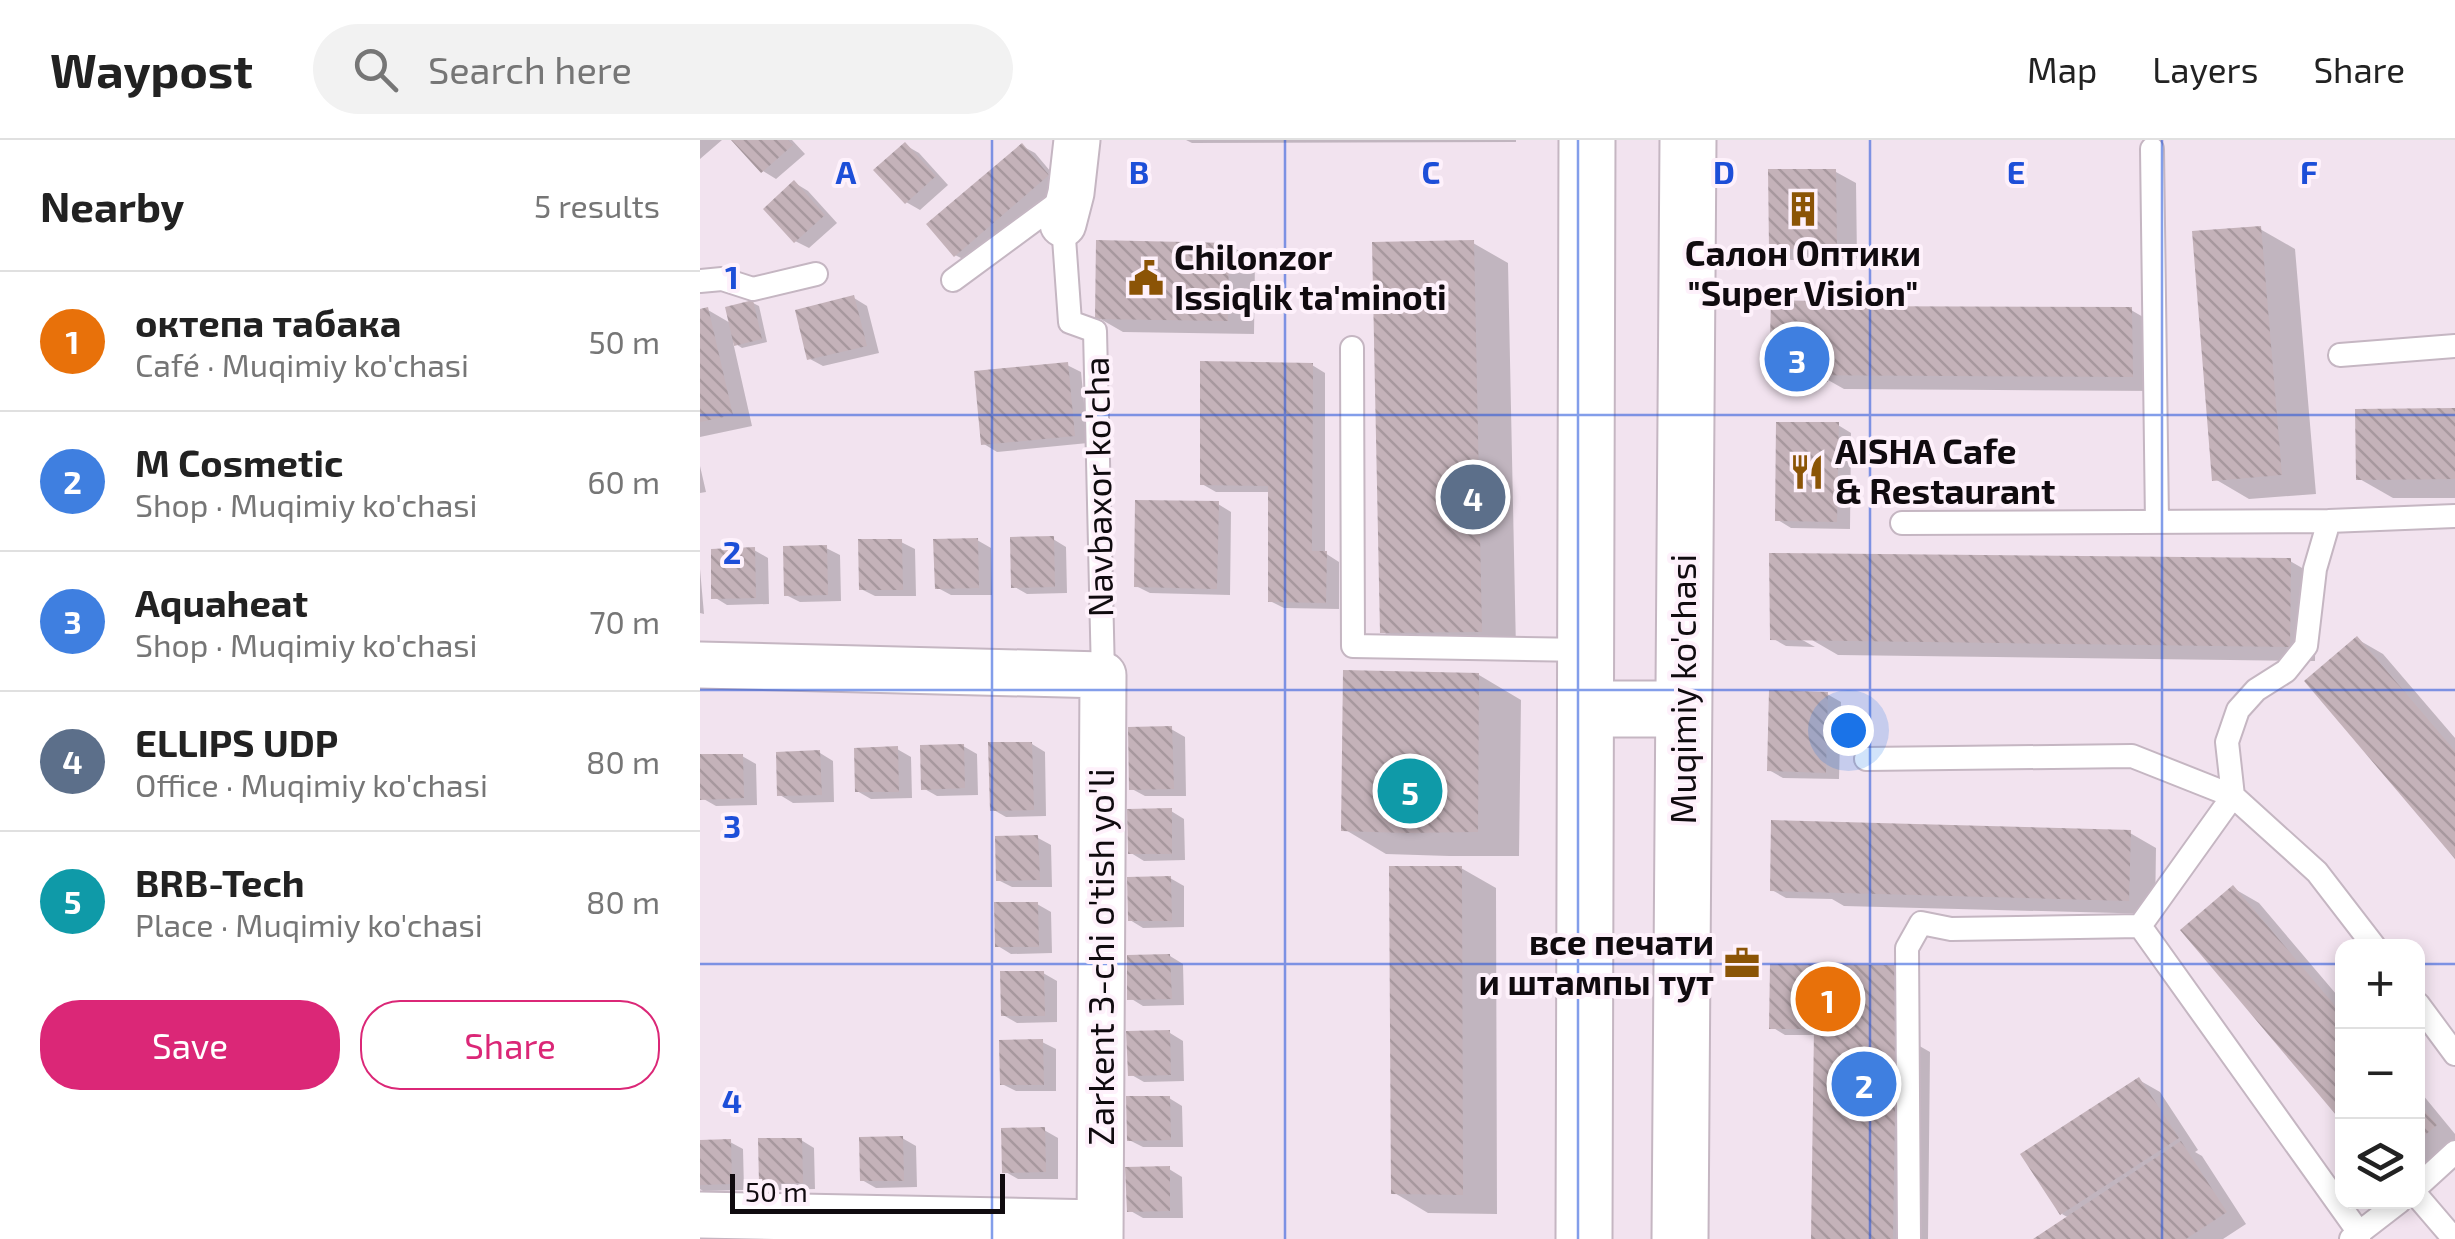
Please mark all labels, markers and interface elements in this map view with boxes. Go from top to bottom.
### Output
search box [313,24,1013,114]
text: Waypost [50,40,253,98]
icon: search [348,42,403,97]
text: Search here [428,46,632,92]
text: Map [2027,48,2097,90]
text: Layers [2152,48,2258,90]
text: Share [2313,48,2405,90]
text: A [836,152,857,190]
text: B [1129,152,1149,190]
text: C [1422,152,1440,190]
text: D [1713,152,1735,190]
text: E [2007,152,2025,190]
text: F [2300,152,2318,190]
text: Nearby [40,180,184,230]
text: 5 results [534,186,660,224]
building icon: Салон Оптики "Super Vision" [1784,190,1822,228]
place label: Салон Оптики "Super Vision" [1685,231,1921,313]
place label: Chilonzor Issiqlik ta'minoti [1174,235,1447,317]
text: 1 [725,257,739,295]
public building icon: Chilonzor Issiqlik ta'minoti [1127,259,1165,297]
text: октепа табака [135,299,401,345]
text: 1 [66,322,79,360]
text: 50 m [588,322,660,360]
pin: 3 [1764,322,1830,396]
text: Café · Muqimiy ko'chasi [135,345,469,383]
street label: Navbaxor ko'cha [1074,356,1120,618]
place label: AISHA Cafe & Restaurant [1835,429,2055,511]
text: M Cosmetic [135,439,343,485]
restaurant icon: AISHA Cafe & Restaurant [1788,453,1826,491]
pin: 4 [1440,460,1506,534]
text: 2 [63,462,82,500]
text: 60 m [587,462,660,500]
text: Shop · Muqimiy ko'chasi [135,485,477,523]
text: 2 [723,532,741,570]
street label: Muqimiy ko'chasi [1661,554,1703,824]
text: Aquaheat [135,579,308,625]
text: 3 [63,602,82,640]
text: 70 m [589,602,660,640]
text: Shop · Muqimiy ko'chasi [135,625,477,663]
your location [1823,705,1874,756]
text: ELLIPS UDP [135,719,338,765]
text: 4 [62,742,83,780]
text: 80 m [586,742,660,780]
pin: 5 [1378,754,1442,828]
text: Office · Muqimiy ko'chasi [135,765,488,803]
street label: Zarkent 3-chi o'tish yo'li [1079,768,1121,1146]
text: 3 [723,806,741,844]
text: BRB-Tech [135,859,305,905]
text: 5 [64,882,81,920]
text: 80 m [586,882,660,920]
text: Place · Muqimiy ko'chasi [135,905,483,943]
place label: все печати и штампы тут [1479,920,1714,1003]
map controls [2335,939,2425,1209]
button: + [2335,939,2425,1029]
office icon: все печати и штампы тут [1723,944,1761,982]
pin: 1 [1796,962,1860,1036]
button: Save [40,1000,340,1090]
button: Share [360,1000,660,1090]
button: − [2335,1029,2425,1119]
pin: 2 [1832,1046,1896,1122]
text: 4 [722,1081,742,1119]
button: layers [2335,1119,2425,1209]
scale bar [730,1169,1005,1214]
text: 50 m [745,1174,808,1208]

